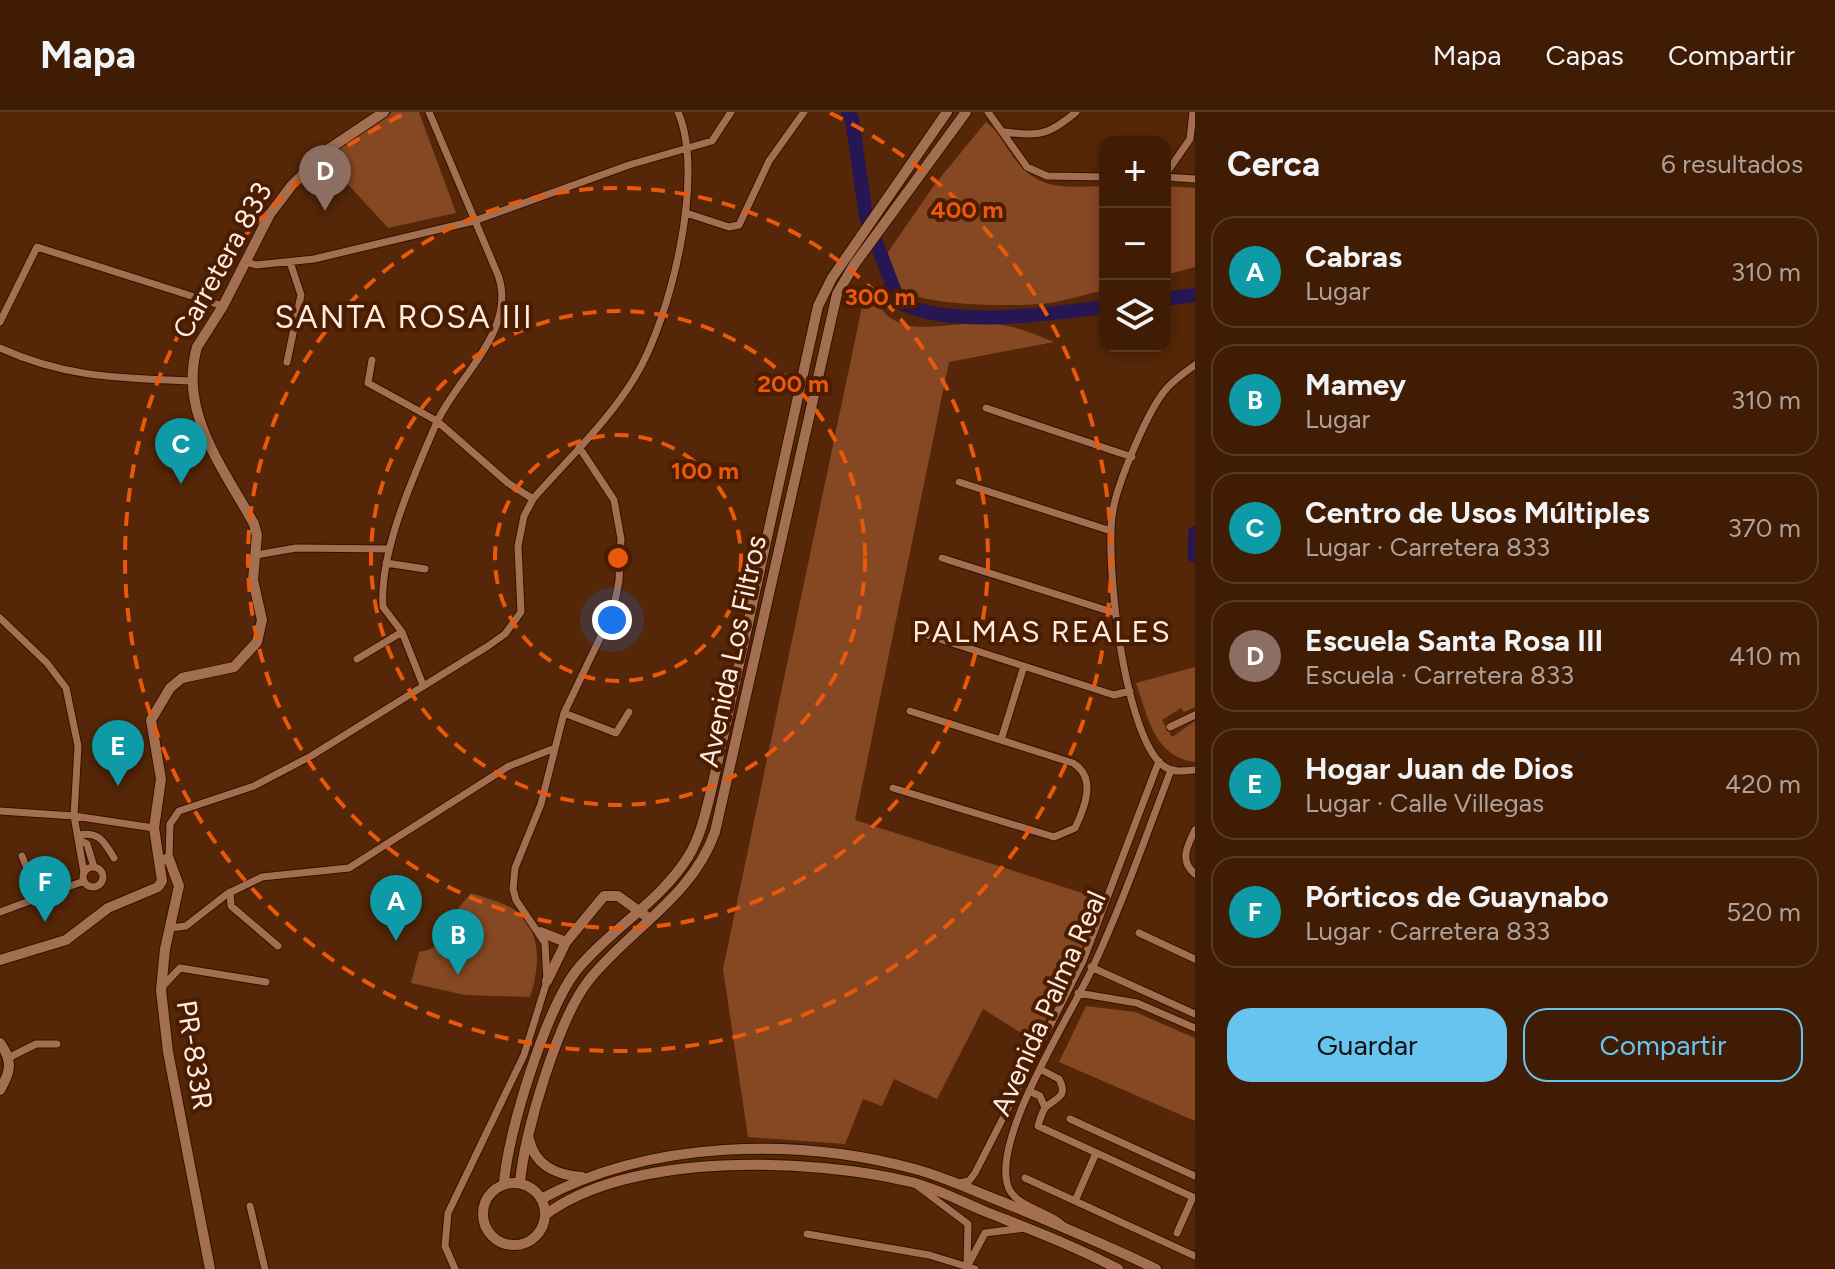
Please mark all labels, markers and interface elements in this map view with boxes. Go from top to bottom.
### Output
text: Mapa [40,32,136,78]
text: Mapa [1433,38,1502,72]
text: Capas [1546,38,1624,72]
text: Compartir [1668,38,1795,72]
map controls [1099,136,1171,352]
button: + [1099,136,1171,208]
text: Cerca [1227,144,1320,185]
pin: D [299,145,351,211]
text: 6 resultados [1661,148,1803,180]
street label: Carretera 833 [165,176,279,344]
text: 400 m [931,195,1003,224]
button: − [1099,208,1171,280]
text: Cabras [1305,238,1402,275]
text: A [1246,256,1264,288]
text: 310 m [1731,256,1801,288]
text: Lugar [1305,275,1370,307]
button: layers [1099,280,1171,352]
text: 300 m [844,282,916,311]
district label: SANTA ROSA III [274,298,534,336]
text: Mamey [1305,366,1406,403]
text: 200 m [757,369,829,398]
text: B [1247,384,1263,416]
text: 310 m [1731,384,1801,416]
text: Lugar [1305,403,1370,435]
pin: C [155,418,207,484]
text: 100 m [671,456,739,485]
text: Centro de Usos Múltiples [1305,494,1650,531]
text: C [1246,512,1264,544]
text: 370 m [1728,512,1801,544]
text: Lugar · Carretera 833 [1305,531,1550,563]
street label: Avenida Los Filtros [691,532,773,770]
centre of rings [604,544,632,572]
your location [592,600,632,640]
district label: PALMAS REALES [912,613,1172,650]
text: Escuela Santa Rosa III [1305,622,1603,659]
text: D [1246,640,1264,672]
text: 410 m [1729,640,1801,672]
text: Escuela · Carretera 833 [1305,659,1574,691]
pin: E [92,720,144,786]
text: Hogar Juan de Dios [1305,750,1573,787]
text: E [1247,768,1263,800]
text: 420 m [1725,768,1801,800]
text: Lugar · Calle Villegas [1305,787,1544,819]
pin: F [19,856,71,922]
pin: A [370,875,422,941]
text: Pórticos de Guaynabo [1305,878,1609,915]
street label: Avenida Palma Real [983,885,1113,1121]
text: F [1248,896,1262,928]
text: 520 m [1726,896,1801,928]
pin: B [432,909,484,975]
text: Lugar · Carretera 833 [1305,915,1550,947]
street label: PR-833R [170,998,220,1112]
button: Guardar [1227,1008,1507,1082]
button: Compartir [1523,1008,1803,1082]

